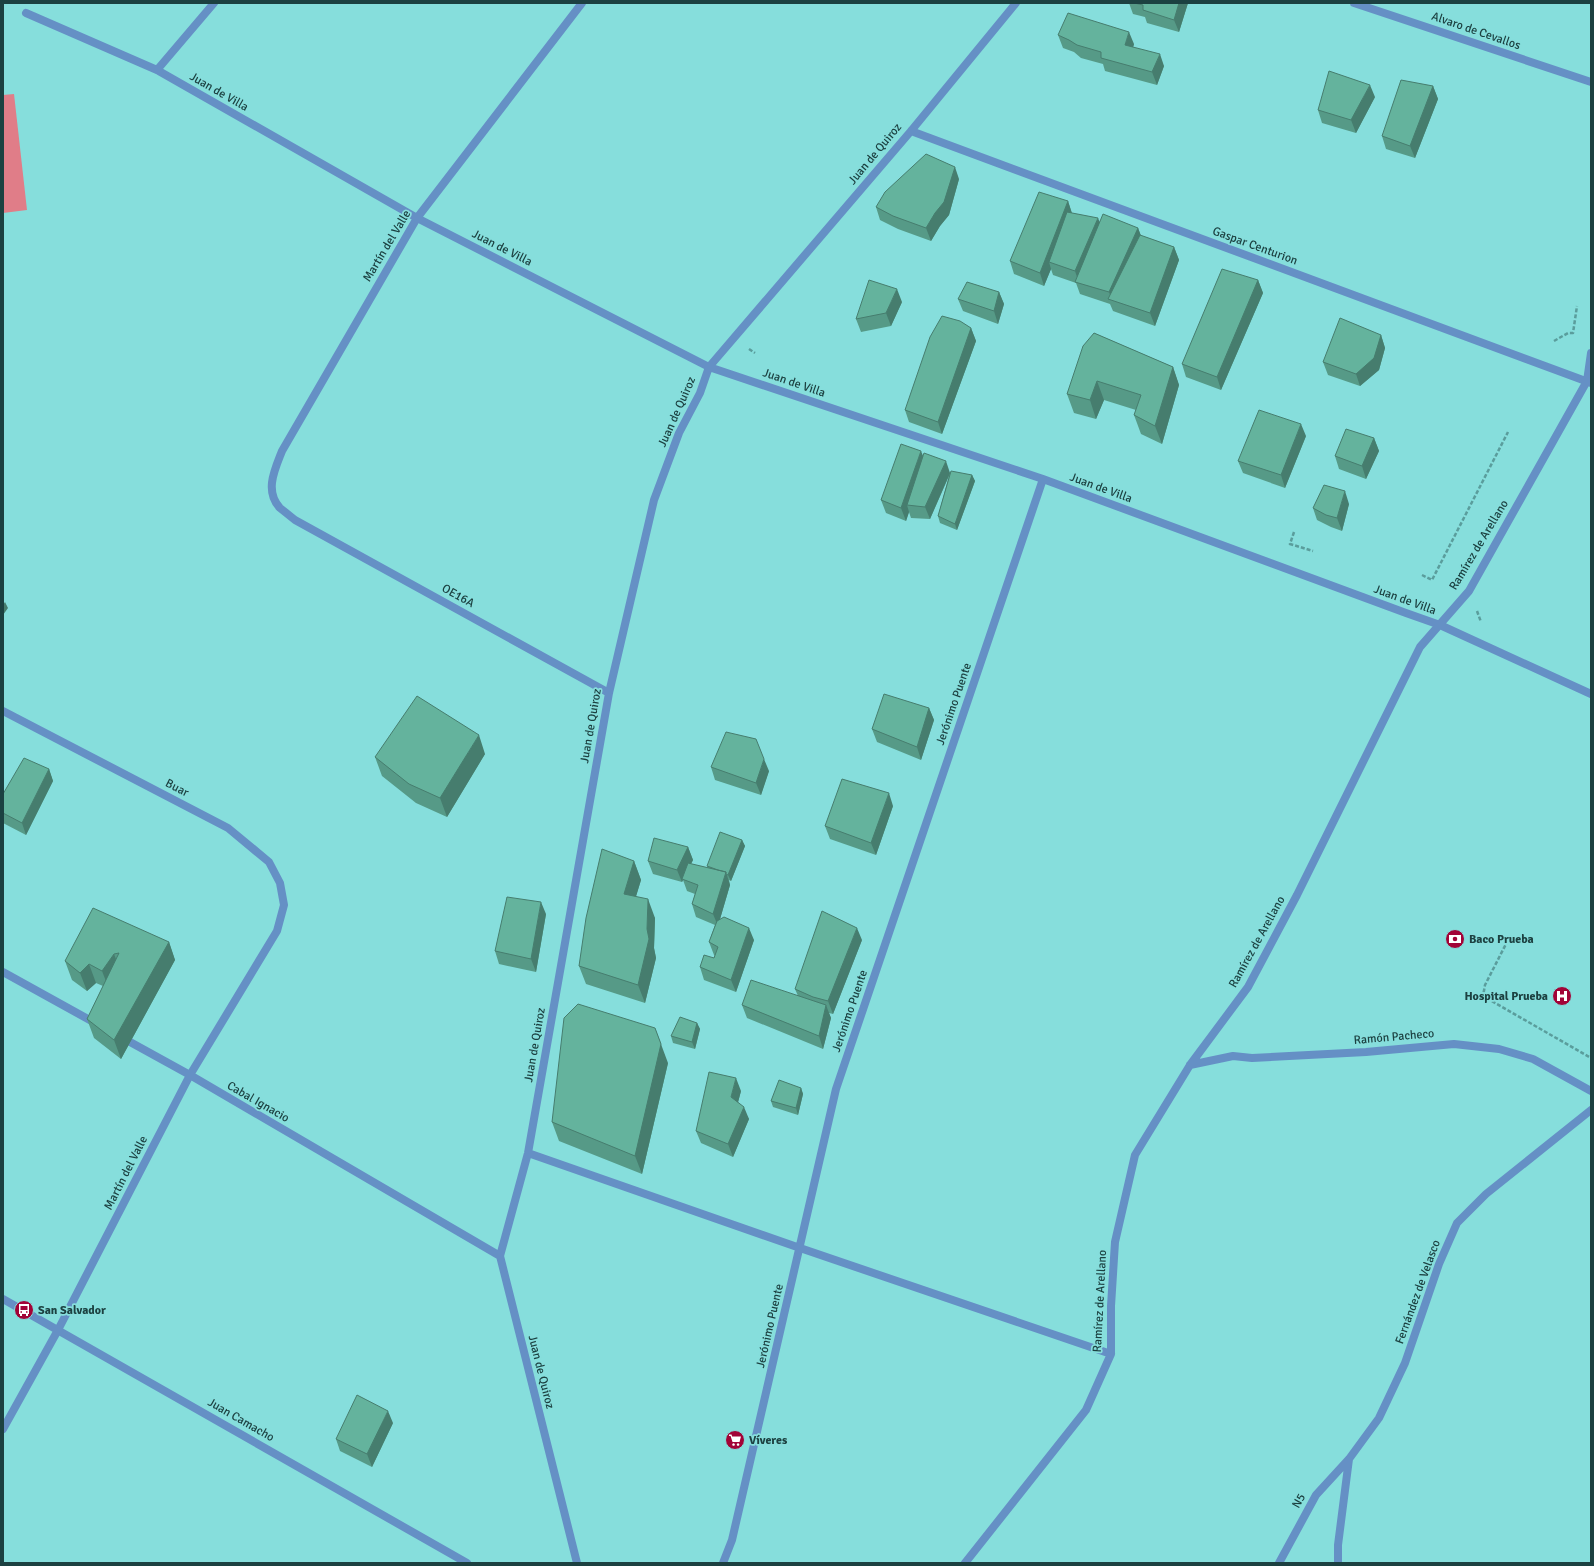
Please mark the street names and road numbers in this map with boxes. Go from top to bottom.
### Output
street label: Alvaro de Cevallos [1430,9,1522,53]
street label: Juan de Villa [187,69,251,115]
street label: Juan de Quiroz [845,120,905,188]
street label: Martín del Valle [360,207,414,285]
street label: Gaspar Centurion [1210,224,1300,268]
street label: Juan de Villa [469,226,535,270]
street label: Juan de Villa [761,365,827,401]
street label: Juan de Quiroz [655,374,699,450]
street label: Juan de Villa [1068,470,1134,506]
street label: Ramírez de Arellano [1446,497,1512,593]
street label: OE16A [439,581,478,611]
street label: Juan de Villa [1372,582,1438,618]
street label: Jerónimo Puente [933,661,975,747]
street label: Juan de Quiroz [577,688,605,764]
street label: Buar [163,776,192,800]
street label: Ramírez de Arellano [1226,894,1288,990]
street label: Jerónimo Puente [829,968,871,1054]
street label: Juan de Quiroz [521,1007,549,1083]
street label: Ramón Pacheco [1353,1026,1435,1048]
street label: Cabal Ignacio [224,1078,292,1126]
street label: Martín del Valle [101,1134,151,1212]
street label: Fernández de Velasco [1392,1238,1444,1346]
street label: Ramírez de Arellano [1090,1249,1110,1353]
street label: Jerónimo Puente [753,1282,787,1370]
street label: Juan de Quiroz [525,1334,557,1410]
street label: Juan Camacho [205,1395,277,1445]
street label: N5 [1289,1491,1309,1511]

